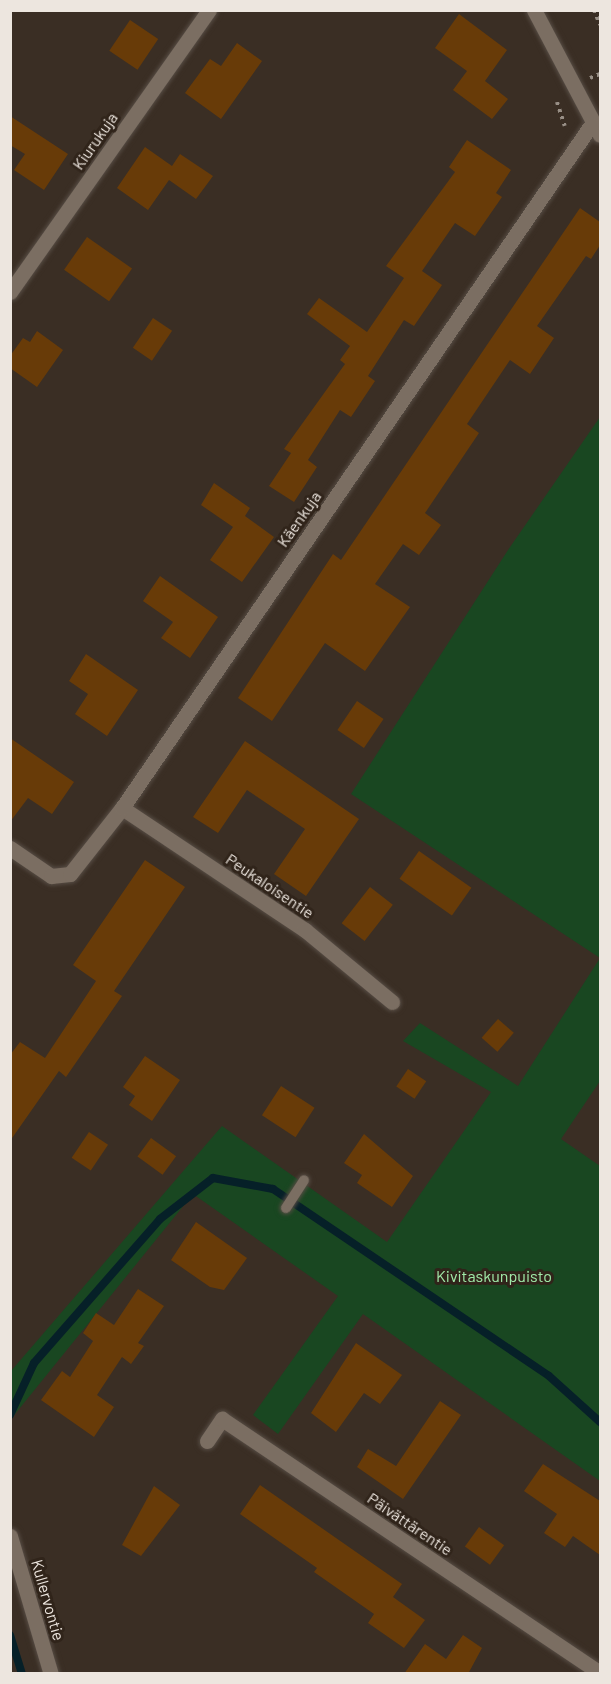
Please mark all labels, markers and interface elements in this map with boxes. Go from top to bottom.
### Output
street label: Kiurukuja [68,109,122,173]
street label: Käenkuja [273,487,325,551]
street label: Peukaloisentie [222,849,318,923]
park label: Kivitaskunpuisto [436,1266,552,1286]
street label: Päivättärentie [364,1489,456,1559]
street label: Kullervontie [27,1557,69,1643]

